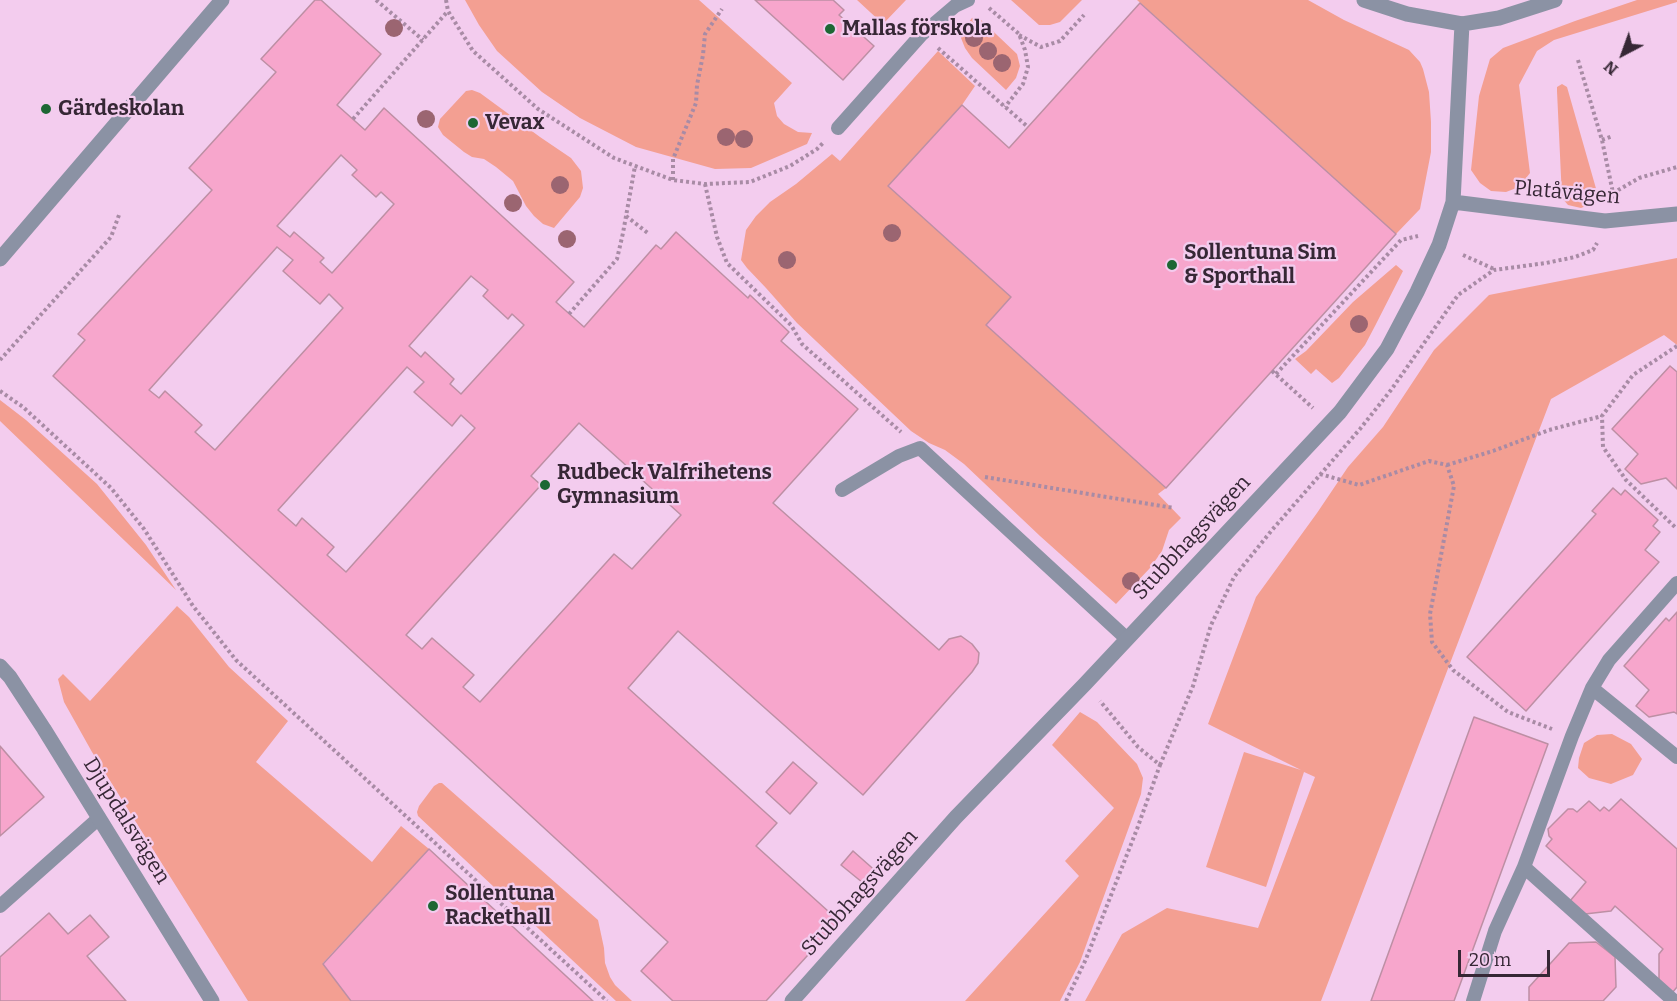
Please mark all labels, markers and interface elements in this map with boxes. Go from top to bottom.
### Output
place label: Mallas förskola [842,16,992,42]
marker: Mallas förskola [823,22,837,36]
north arrow [1593,24,1653,84]
text: N [1600,57,1622,79]
place label: Gärdeskolan [58,96,184,122]
marker: Gärdeskolan [39,102,53,116]
place label: Vevax [485,110,544,136]
marker: Vevax [466,116,480,130]
street label: Platåvägen [1513,176,1621,210]
place label: Sollentuna Sim & Sporthall [1184,240,1336,290]
marker: Sollentuna Sim & Sporthall [1165,258,1179,272]
place label: Rudbeck Valfrihetens Gymnasium [557,460,772,510]
street label: Stubbhagsvägen [1128,470,1256,606]
marker: Rudbeck Valfrihetens Gymnasium [538,478,552,492]
street label: Djupdalsvägen [77,753,175,889]
street label: Stubbhagsvägen [797,825,923,961]
place label: Sollentuna Rackethall [445,881,555,931]
marker: Sollentuna Rackethall [426,899,440,913]
scale bar [1461,938,1552,976]
text: 20 m [1469,949,1511,971]

